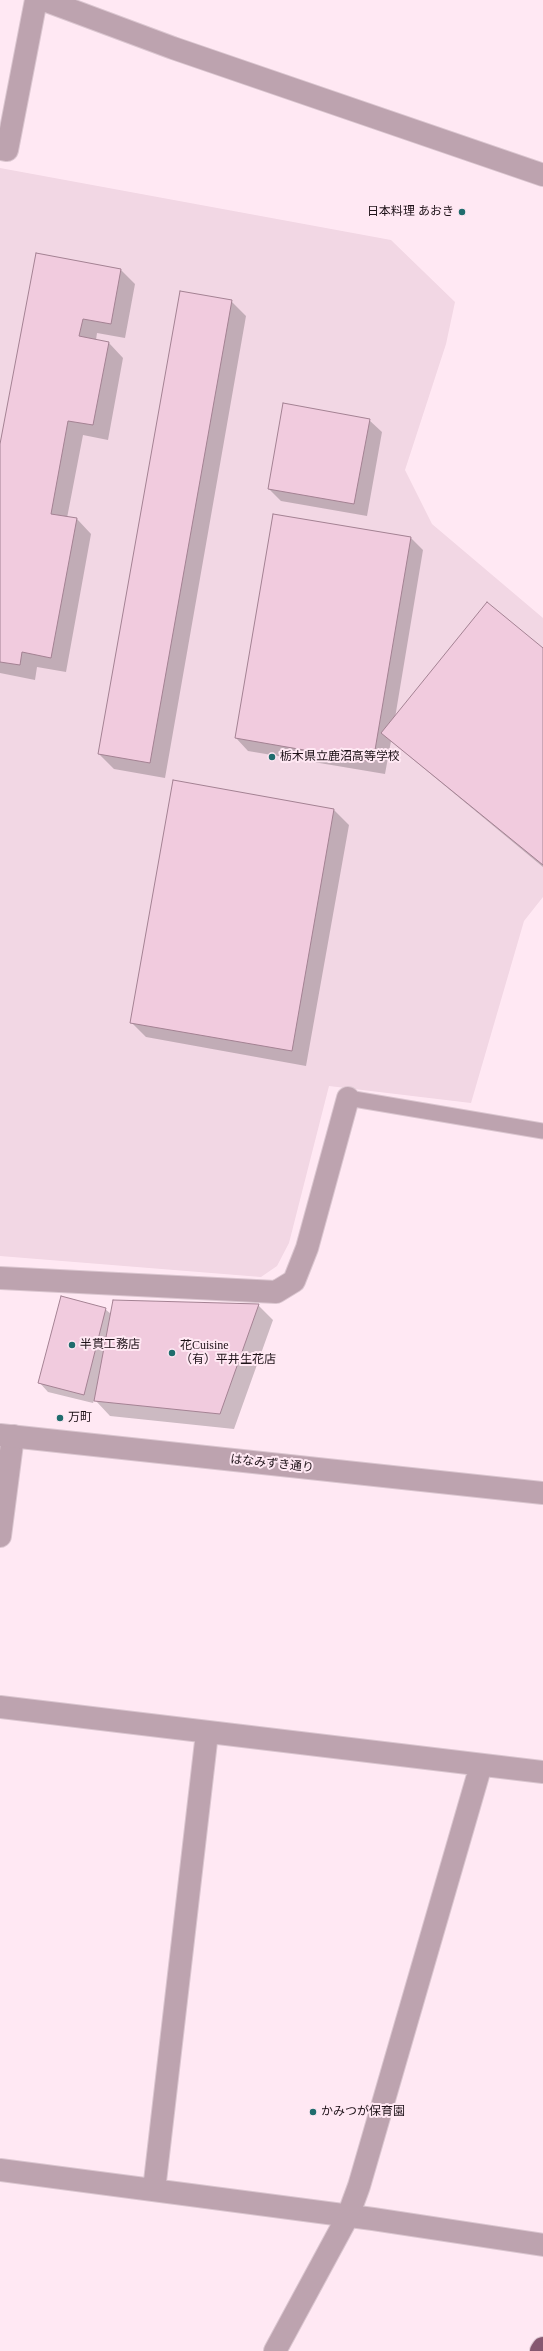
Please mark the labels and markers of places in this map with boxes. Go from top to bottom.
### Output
place label: 日本料理 あおき [367,205,454,219]
marker: 日本料理 あおき [457,207,467,217]
place label: 栃木県立鹿沼高等学校 [280,750,400,764]
marker: 栃木県立鹿沼高等学校 [267,752,277,762]
place label: 半貫工務店 [80,1338,140,1352]
place label: 花Cuisine （有）平井生花店 [180,1339,276,1367]
marker: 半貫工務店 [67,1340,77,1350]
marker: 花Cuisine （有）平井生花店 [167,1348,177,1358]
place label: 万町 [68,1411,92,1425]
marker: 万町 [55,1413,65,1423]
place label: かみつが保育園 [321,2105,405,2119]
marker: かみつが保育園 [308,2107,318,2117]

